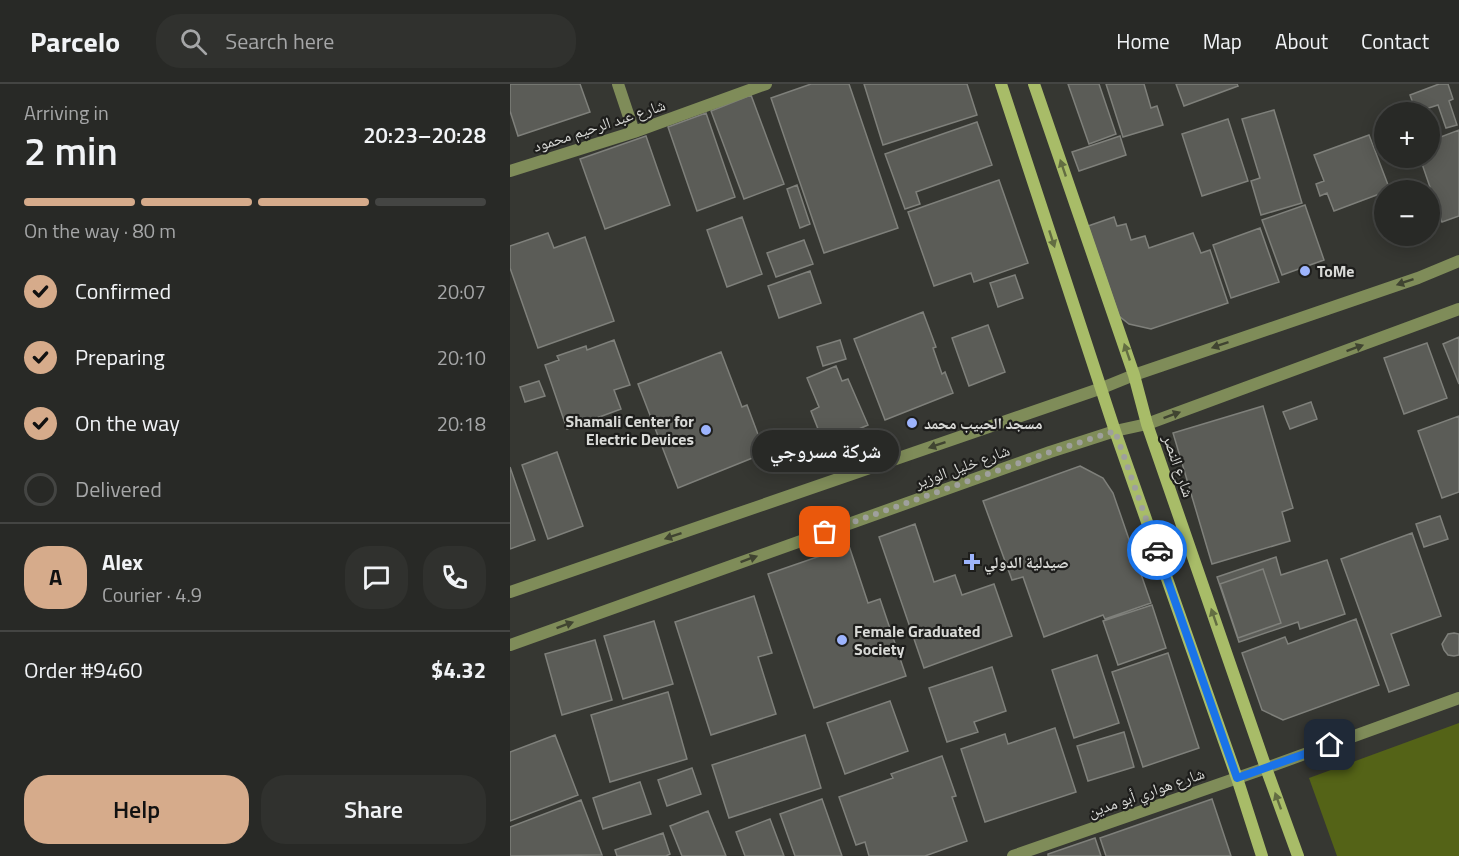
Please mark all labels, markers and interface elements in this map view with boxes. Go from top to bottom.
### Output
search box [156,14,576,68]
text: Parcelo [30,20,120,63]
text: Search here [225,24,334,58]
icon: search [177,25,210,58]
text: Home [1116,25,1170,57]
text: Map [1203,25,1242,57]
text: About [1275,25,1328,57]
text: Contact [1361,25,1429,57]
street label: شارع عبد الرحيم محمود [530,92,668,158]
text: Arriving in [24,97,109,128]
map controls [1374,102,1440,246]
button: + [1374,102,1440,168]
text: 20:23–20:28 [363,118,486,152]
text: 2 min [24,121,118,180]
one-way arrow [1058,159,1067,177]
button: − [1374,180,1440,246]
text: On the way · 80 m [24,215,176,246]
one-way arrow [1048,230,1058,248]
place label: ToMe [1317,259,1355,283]
marker: ToMe [1298,264,1312,278]
text: Confirmed [75,274,171,308]
icon: check [24,275,57,308]
text: 20:07 [437,276,486,307]
one-way arrow [1396,278,1414,288]
text: Preparing [75,340,165,374]
icon: check [24,341,57,374]
one-way arrow [1211,341,1229,351]
text: 20:10 [437,342,486,373]
one-way arrow [1346,342,1364,352]
one-way arrow [1121,343,1131,361]
text: On the way [75,406,180,440]
icon: check [24,407,57,440]
text: 20:18 [437,408,486,439]
place label: Shamali Center for Electric Devices [566,409,694,451]
one-way arrow [1163,410,1181,420]
place label: مسجد الحبيب محمد [924,411,1043,435]
marker: مسجد الحبيب محمد [905,416,919,430]
marker: Shamali Center for Electric Devices [699,423,713,437]
callout: شركة مسروجي [752,430,898,472]
street label: شارع النصر [1157,431,1201,501]
text: شركة مسروجي [770,435,881,466]
street label: شارع خليل الوزير [910,438,1013,495]
one-way arrow [928,441,946,450]
text: Delivered [75,472,162,506]
pin [799,506,850,557]
icon: bag [808,515,841,548]
courier [1127,520,1187,580]
one-way arrow [664,531,682,541]
icon: car [1141,534,1174,567]
text: Alex [102,545,143,579]
button: chat [345,546,408,609]
button: phone [423,546,486,609]
place label: صيدلية الدولي [984,550,1069,575]
one-way arrow [740,554,758,564]
marker: صيدلية الدولي [965,555,979,569]
text: A [49,560,62,594]
text: Courier · 4.9 [102,579,202,610]
one-way arrow [1208,608,1218,626]
one-way arrow [556,619,574,629]
place label: Female Graduated Society [854,619,980,661]
marker: Female Graduated Society [835,633,849,647]
text: Order #9460 [24,653,143,687]
text: $4.32 [431,653,486,687]
pin [1304,719,1355,770]
icon: home [1313,728,1346,761]
street label: شارع هواري أبو مدين [1084,761,1208,824]
button: Help [24,775,249,844]
button: Share [261,775,486,844]
one-way arrow [1273,792,1282,810]

